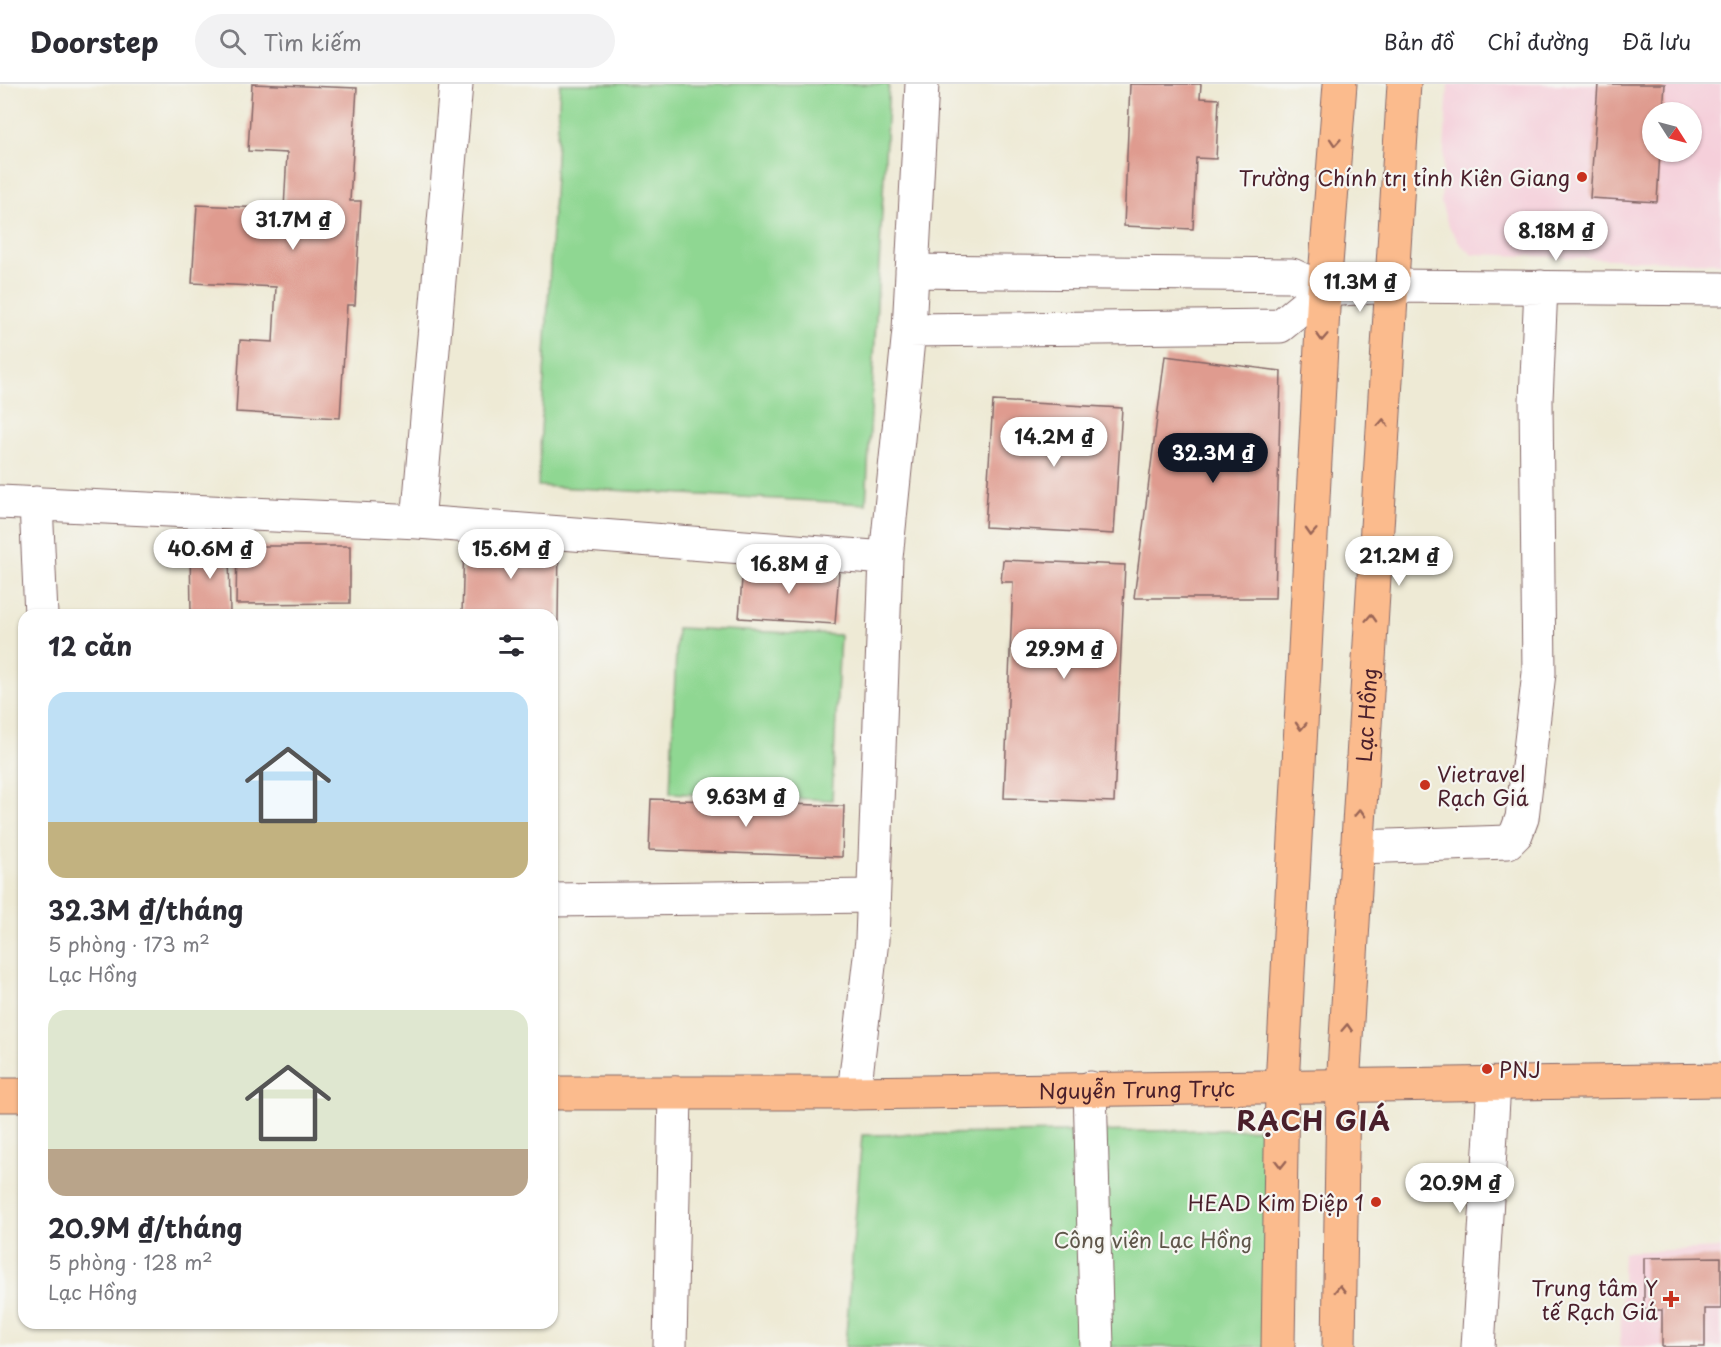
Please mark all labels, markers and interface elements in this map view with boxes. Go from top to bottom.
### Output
search box [195,14,615,68]
text: Doorstep [30,20,159,63]
icon: search [216,25,249,58]
text: Tìm kiếm [264,25,362,58]
text: Bản đồ [1384,25,1454,57]
text: Chỉ đường [1487,25,1589,57]
text: Đã lưu [1622,25,1691,57]
north arrow [1642,102,1702,162]
map controls [1642,102,1702,162]
one-way arrow [1329,138,1342,147]
place label: Trường Chính trị tỉnh Kiên Giang [1239,161,1570,193]
marker: Trường Chính trị tỉnh Kiên Giang [1575,170,1589,184]
pin: 31.7M ₫ [238,200,348,251]
text: 31.7M ₫ [255,204,331,234]
pin: 8.18M ₫ [1501,211,1611,262]
text: 8.18M ₫ [1518,215,1594,245]
pin: 11.3M ₫ [1305,262,1415,313]
text: 11.3M ₫ [1324,266,1396,296]
one-way arrow [1315,332,1328,341]
pin: 14.2M ₫ [999,417,1109,468]
one-way arrow [1377,419,1390,428]
text: 14.2M ₫ [1014,421,1094,451]
pin: 32.3M ₫ [1158,433,1268,484]
text: 32.3M ₫ [1172,437,1254,467]
one-way arrow [1305,527,1318,536]
pin: 40.6M ₫ [155,529,265,580]
pin: 15.6M ₫ [456,529,566,580]
text: 40.6M ₫ [167,533,253,563]
text: 15.6M ₫ [472,533,550,563]
pin: 21.2M ₫ [1344,536,1454,587]
text: 21.2M ₫ [1359,540,1439,570]
pin: 16.8M ₫ [734,544,844,595]
text: 16.8M ₫ [750,548,828,578]
one-way arrow [1365,613,1378,622]
text: 12 căn [48,626,132,665]
icon: filters [495,629,528,662]
pin: 29.9M ₫ [1009,629,1119,680]
text: 29.9M ₫ [1025,633,1103,663]
street label: Lạc Hồng [1347,667,1384,763]
one-way arrow [1295,722,1308,731]
icon: home [234,731,342,839]
place label: Vietravel Rạch Giá [1437,757,1529,813]
pin: 9.63M ₫ [691,777,801,828]
marker: Vietravel Rạch Giá [1418,778,1432,792]
text: 9.63M ₫ [706,781,786,811]
one-way arrow [1353,808,1366,817]
text: 32.3M ₫/tháng [48,890,243,929]
text: 5 phòng · 173 m² [48,929,210,959]
text: Lạc Hồng [48,959,138,989]
one-way arrow [1340,1024,1353,1033]
icon: home [234,1049,342,1157]
place label: PNJ [1499,1053,1541,1085]
marker: PNJ [1480,1062,1494,1076]
street label: Nguyễn Trung Trực [1039,1071,1235,1106]
district label: RẠCH GIÁ [1236,1099,1392,1140]
one-way arrow [1275,1160,1287,1169]
pin: 20.9M ₫ [1405,1163,1515,1214]
text: 20.9M ₫ [1419,1167,1501,1197]
place label: HEAD Kim Điệp 1 [1188,1186,1364,1218]
marker: HEAD Kim Điệp 1 [1369,1195,1383,1209]
text: 20.9M ₫/tháng [48,1208,242,1247]
park label: Công viên Lạc Hồng [1053,1223,1253,1255]
text: 5 phòng · 128 m² [48,1247,213,1277]
place label: Trung tâm Y tế Rạch Giá [1531,1271,1658,1327]
text: Lạc Hồng [48,1277,138,1307]
one-way arrow [1334,1284,1346,1293]
marker: Trung tâm Y tế Rạch Giá [1662,1290,1680,1308]

